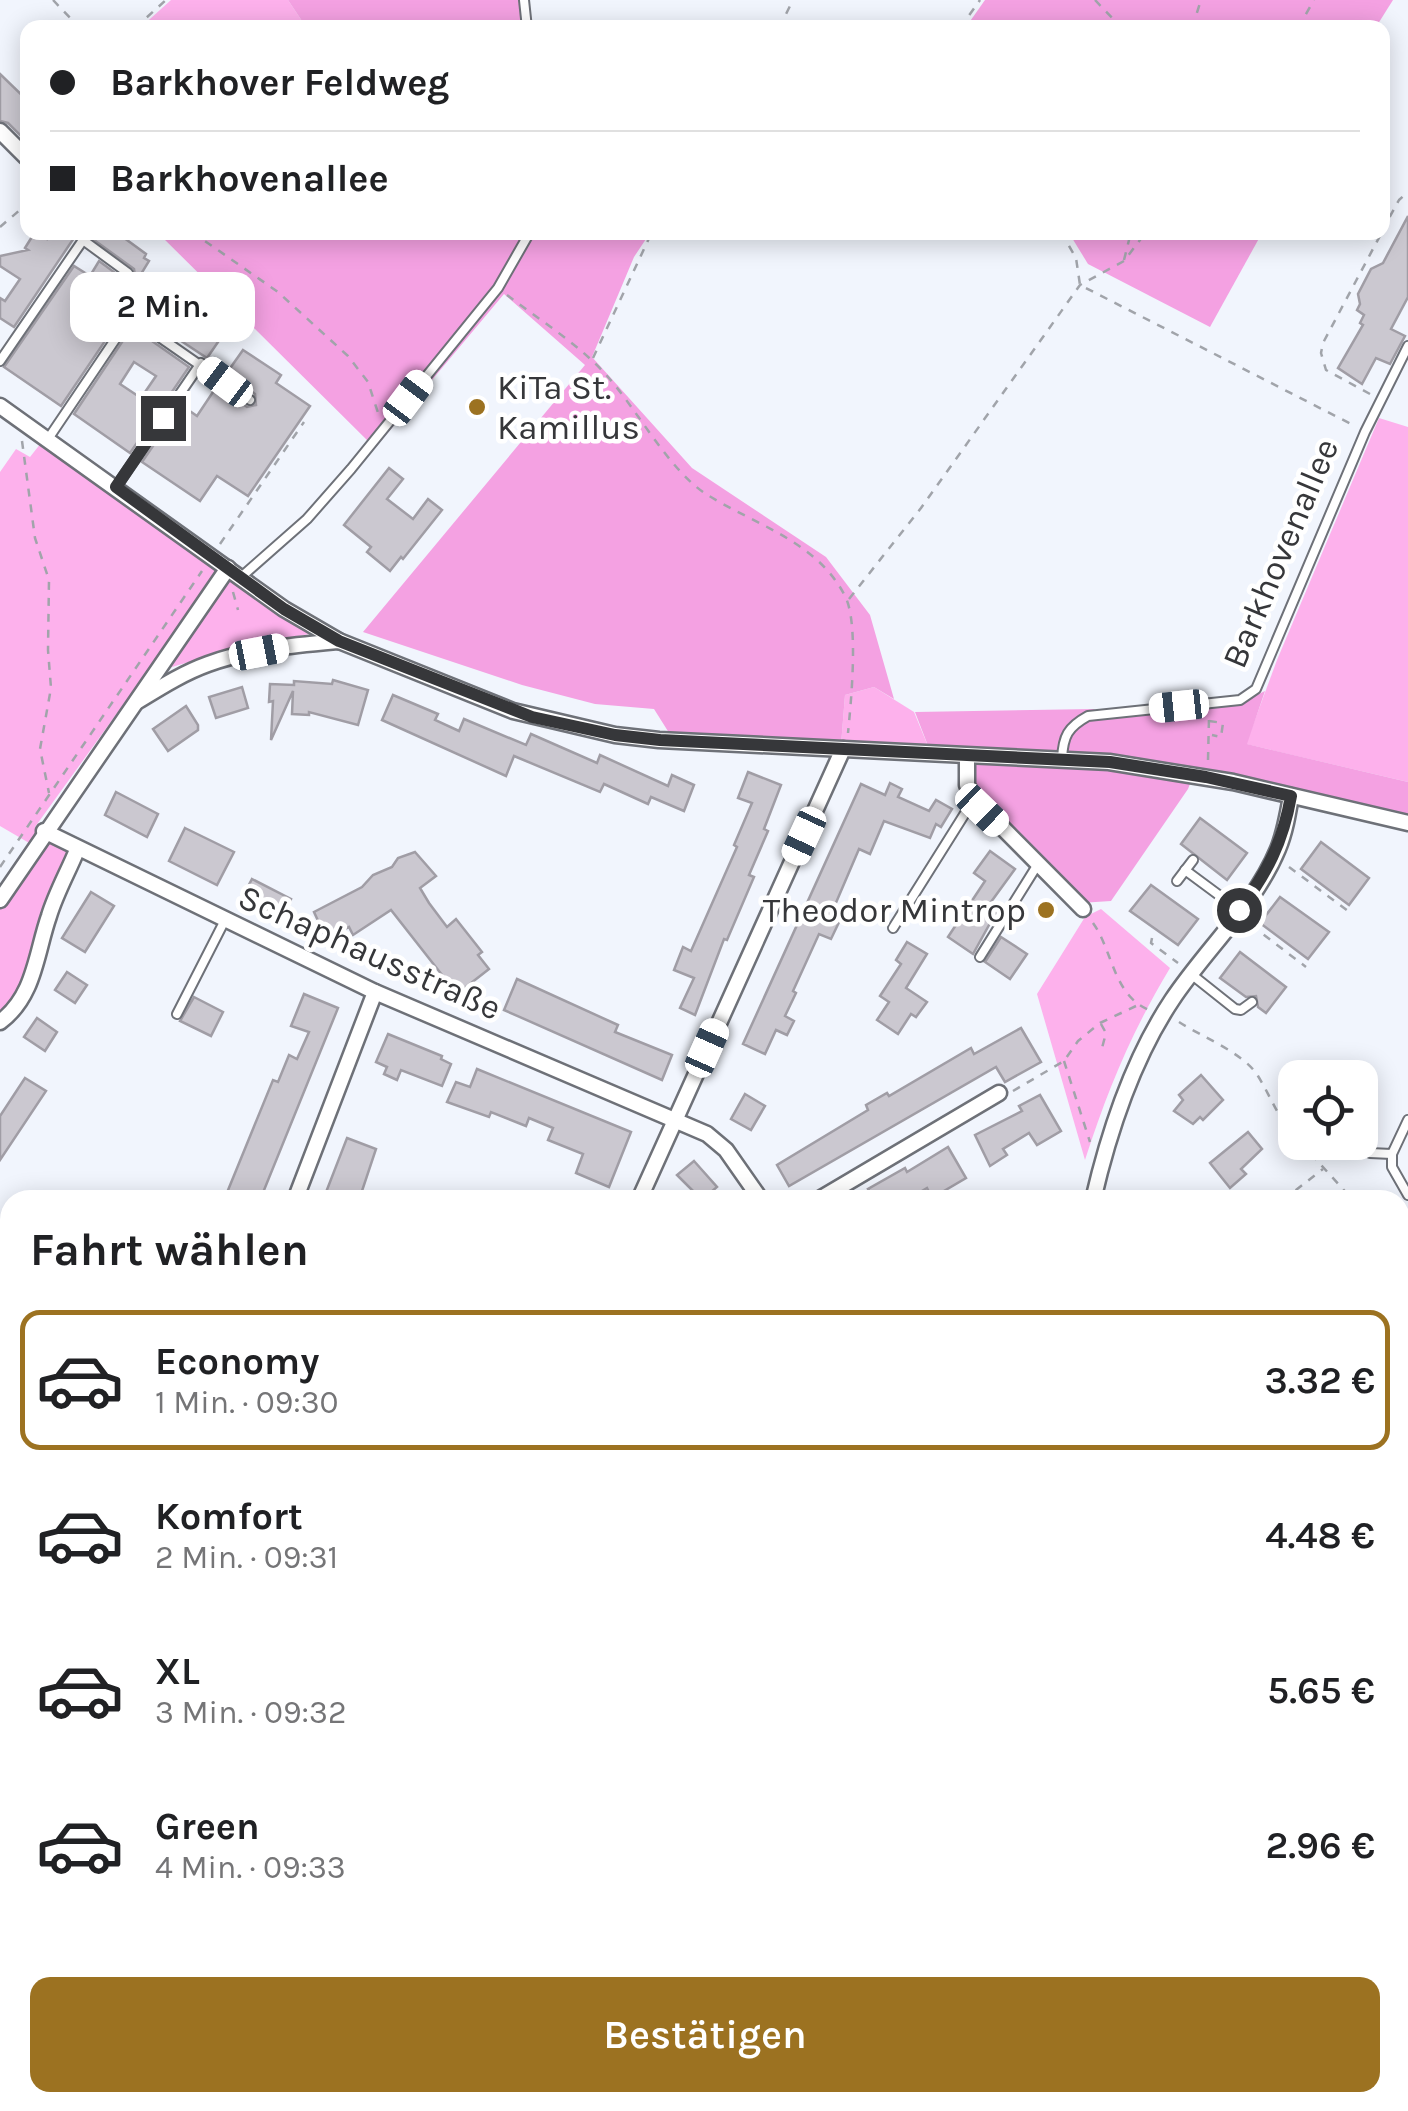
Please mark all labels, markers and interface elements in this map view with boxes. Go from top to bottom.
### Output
text: Barkhover Feldweg [110,60,449,105]
text: Barkhovenallee [110,156,389,201]
callout: 2 Min. [70,273,256,343]
text: 2 Min. [117,288,208,325]
car [192,352,258,412]
car [378,365,438,431]
place label: KiTa St. Kamillus [497,367,640,448]
route end [141,396,186,441]
marker: KiTa St. Kamillus [466,396,488,418]
street label: Barkhovenallee [1214,432,1347,674]
car [227,632,291,672]
car [1148,688,1210,724]
car [950,778,1014,842]
car [778,802,830,870]
street label: Schaphausstraße [232,876,507,1029]
route start [1217,888,1262,933]
place label: Theodor Mintrop [763,890,1026,931]
marker: Theodor Mintrop [1035,899,1057,921]
car [681,1014,733,1082]
map controls [1278,1060,1378,1160]
button: locate [1278,1060,1378,1160]
text: Fahrt wählen [30,1224,309,1276]
icon: car [35,1335,125,1425]
text: Economy [155,1339,319,1384]
text: 3.32 € [1265,1358,1375,1403]
text: 1 Min. · 09:30 [155,1384,339,1421]
icon: car [35,1490,125,1580]
text: Komfort [155,1494,303,1539]
text: 4.48 € [1265,1513,1375,1558]
text: 2 Min. · 09:31 [155,1539,338,1576]
icon: car [35,1645,125,1735]
text: XL [155,1649,200,1694]
text: 5.65 € [1267,1668,1375,1713]
text: 3 Min. · 09:32 [155,1694,346,1731]
icon: car [35,1800,125,1890]
text: Green [155,1804,260,1849]
text: 2.96 € [1266,1823,1375,1868]
text: 4 Min. · 09:33 [155,1849,346,1886]
button: Bestätigen [30,1977,1380,2092]

